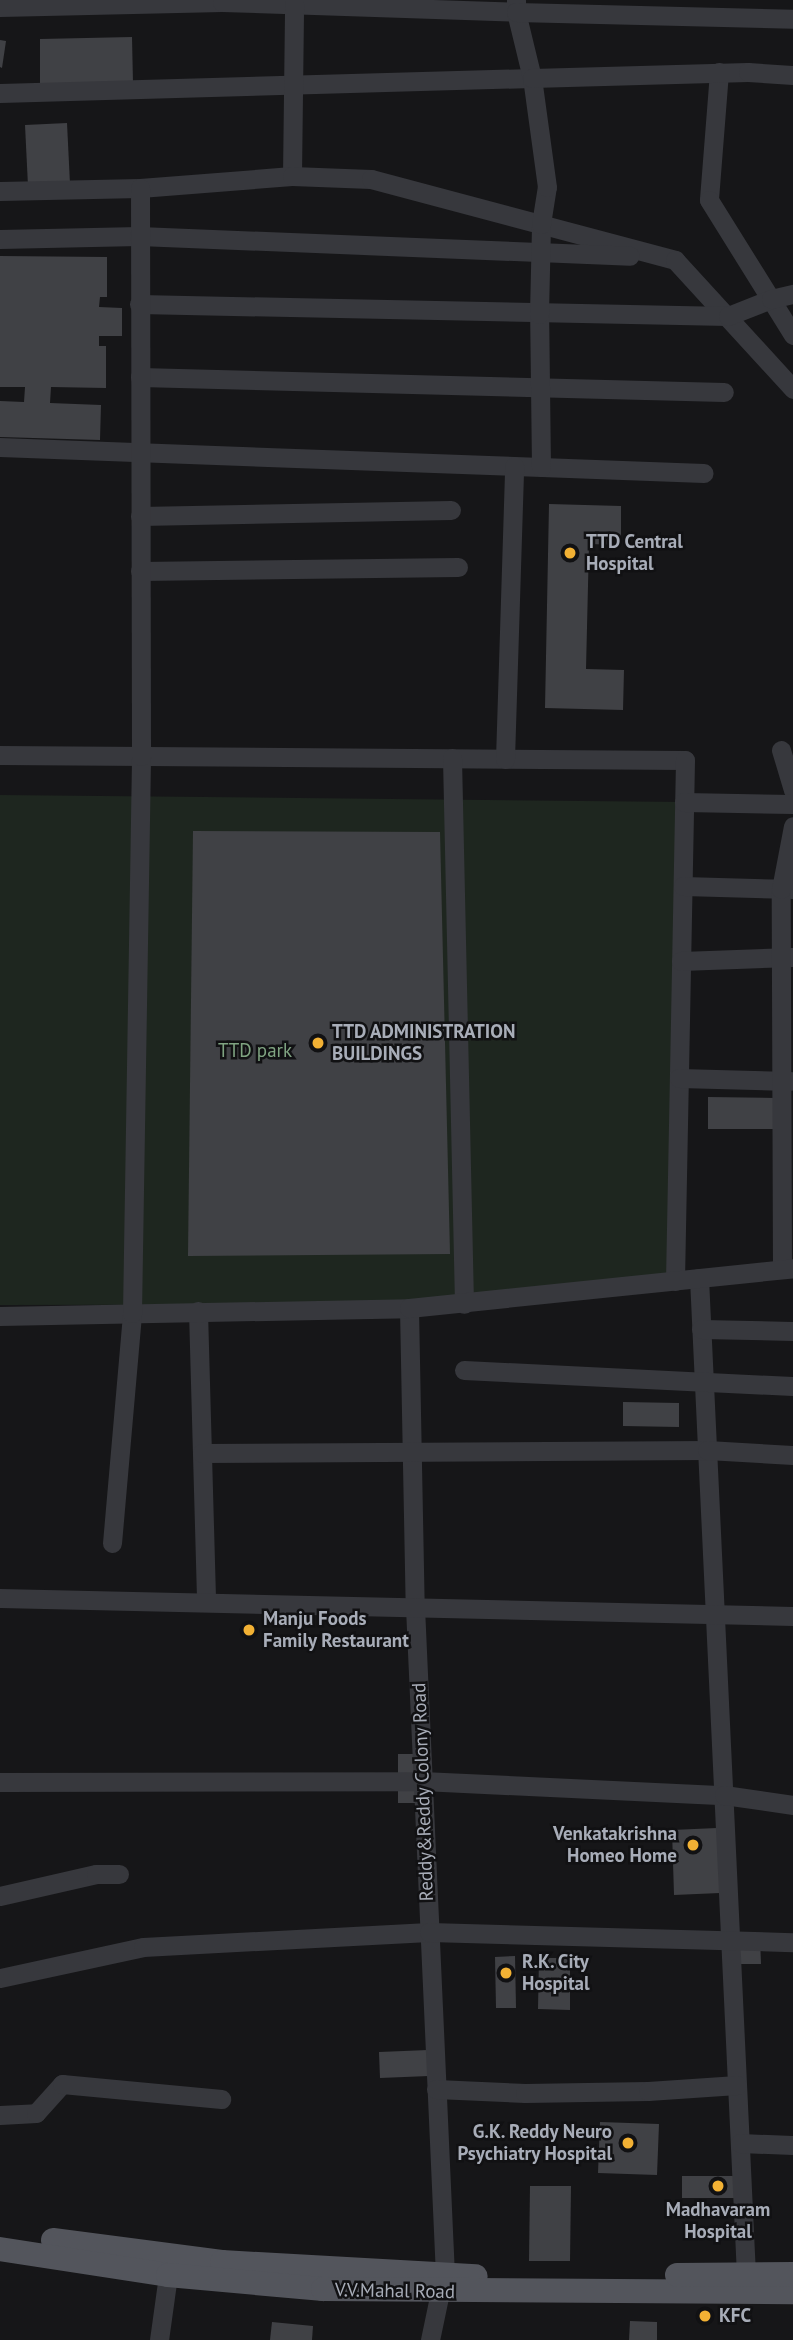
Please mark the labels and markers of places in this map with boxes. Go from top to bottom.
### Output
place label: TTD Central Hospital [586,531,683,575]
marker: TTD Central Hospital [560,543,580,563]
place label: TTD ADMINISTRATION BUILDINGS [332,1021,516,1065]
marker: TTD ADMINISTRATION BUILDINGS [310,1035,326,1051]
place label: Manju Foods Family Restaurant [263,1608,410,1652]
marker: Manju Foods Family Restaurant [241,1622,257,1638]
place label: Venkatakrishna Homeo Home [553,1823,677,1867]
marker: Venkatakrishna Homeo Home [683,1835,703,1855]
place label: R.K. City Hospital [522,1951,590,1995]
marker: R.K. City Hospital [496,1963,516,1983]
place label: G.K. Reddy Neuro Psychiatry Hospital [457,2121,612,2165]
marker: G.K. Reddy Neuro Psychiatry Hospital [618,2133,638,2153]
marker: Madhavaram Hospital [708,2176,728,2196]
place label: Madhavaram Hospital [666,2199,770,2243]
place label: KFC [719,2305,751,2327]
marker: KFC [697,2308,713,2324]

